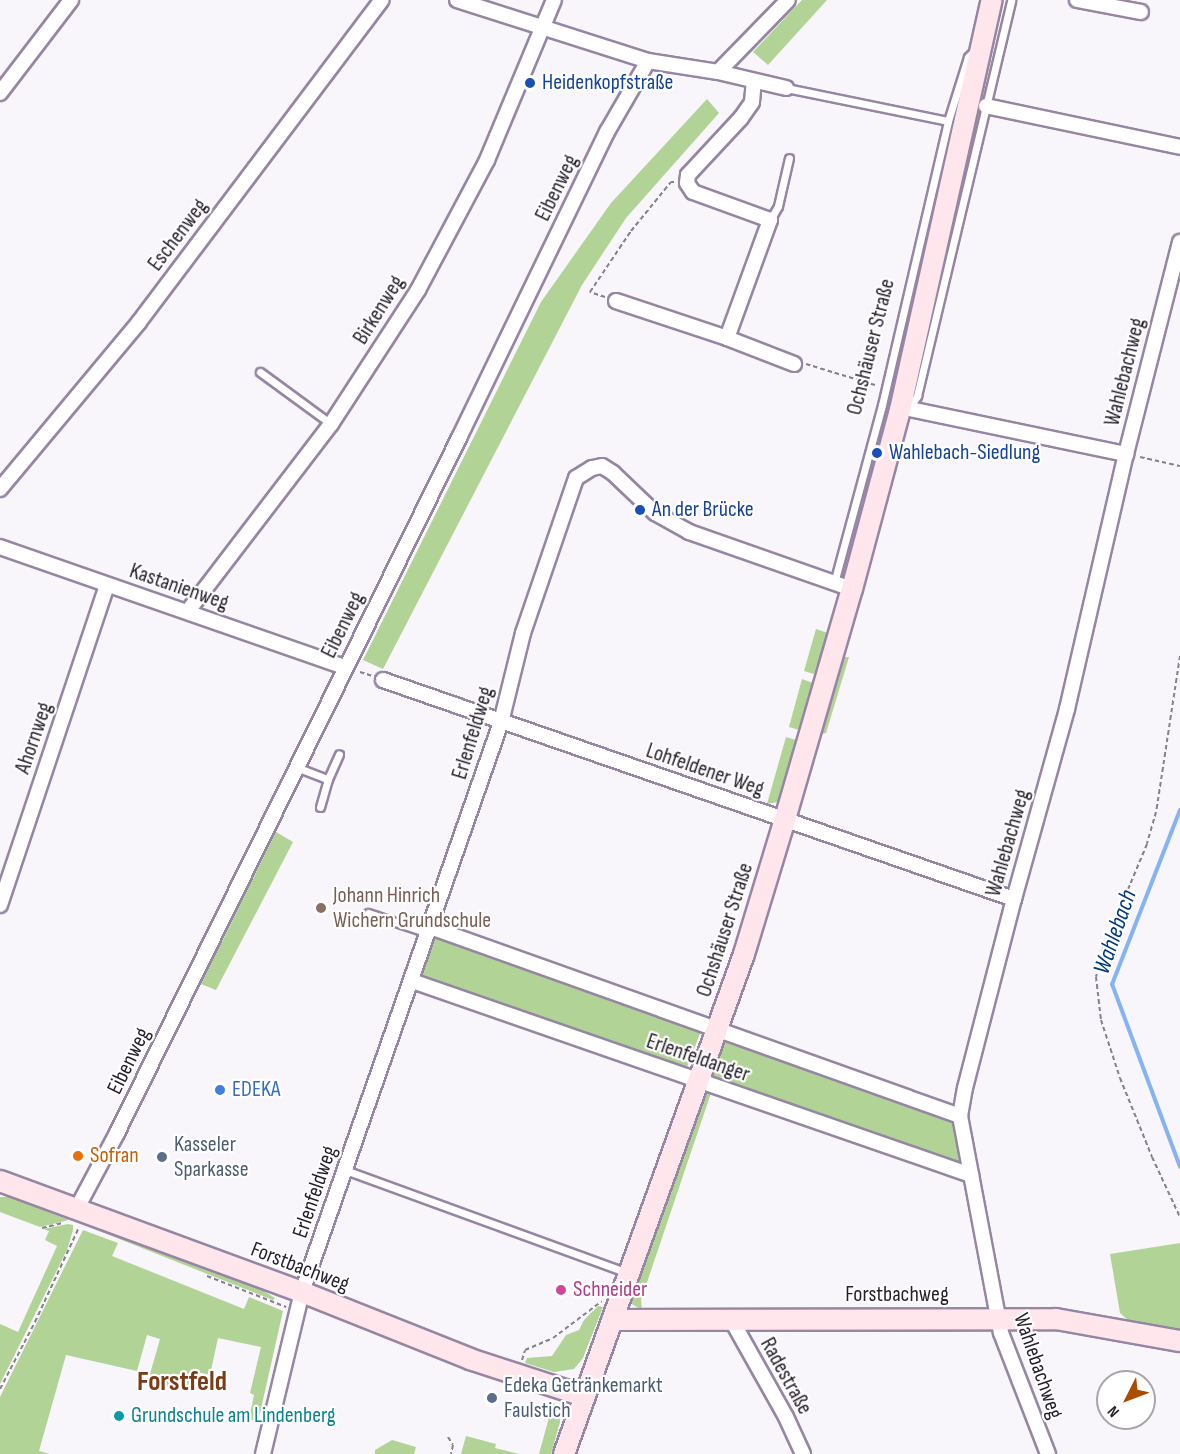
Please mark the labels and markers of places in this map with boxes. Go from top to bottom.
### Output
place label: Heidenkopfstraße [542,70,673,96]
marker: Heidenkopfstraße [523,76,537,90]
place label: Wahlebach-Siedlung [889,440,1040,466]
marker: Wahlebach-Siedlung [870,446,884,460]
place label: An der Brücke [652,497,754,523]
marker: An der Brücke [633,503,647,517]
place label: Johann Hinrich Wichern Grundschule [333,882,491,933]
marker: Johann Hinrich Wichern Grundschule [314,901,328,915]
place label: EDEKA [232,1077,280,1103]
marker: EDEKA [213,1083,227,1097]
place label: Kasseler Sparkasse [174,1131,249,1182]
place label: Sofran [90,1143,139,1169]
marker: Sofran [71,1149,85,1163]
marker: Kasseler Sparkasse [155,1150,169,1164]
place label: Schneider [573,1277,647,1303]
marker: Schneider [554,1283,568,1297]
place label: Edeka Getränkemarkt Faulstich [504,1372,663,1424]
marker: Edeka Getränkemarkt Faulstich [485,1391,499,1405]
place label: Grundschule am Lindenberg [131,1403,336,1429]
marker: Grundschule am Lindenberg [112,1409,126,1423]

